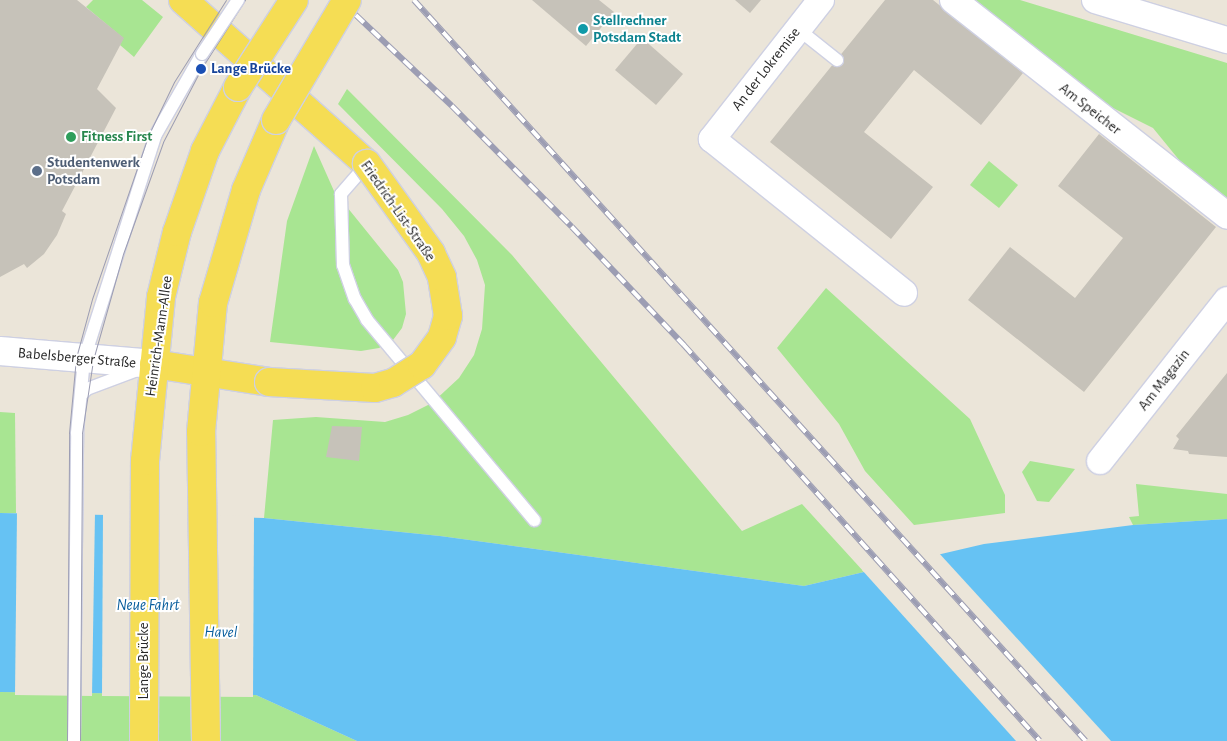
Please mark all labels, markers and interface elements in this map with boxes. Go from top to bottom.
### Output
place label: Stellrechner Potsdam Stadt [593,11,681,46]
marker: Stellrechner Potsdam Stadt [577,23,589,35]
street label: An der Lokremise [728,24,804,114]
place label: Lange Brücke [211,60,291,78]
marker: Lange Brücke [195,63,207,75]
street label: Am Speicher [1055,79,1125,139]
place label: Fitness First [81,128,152,146]
marker: Fitness First [65,131,77,143]
place label: Studentenwerk Potsdam [47,153,140,188]
street label: Friedrich-List-Straße [357,157,439,265]
marker: Studentenwerk Potsdam [31,165,43,177]
street label: Heinrich-Mann-Allee [142,274,176,398]
street label: Babelsberger Straße [17,344,137,372]
street label: Am Magazin [1134,346,1194,414]
water label: Neue Fahrt [116,595,180,615]
street label: Lange Brücke [135,622,153,700]
water label: Havel [204,622,238,642]

